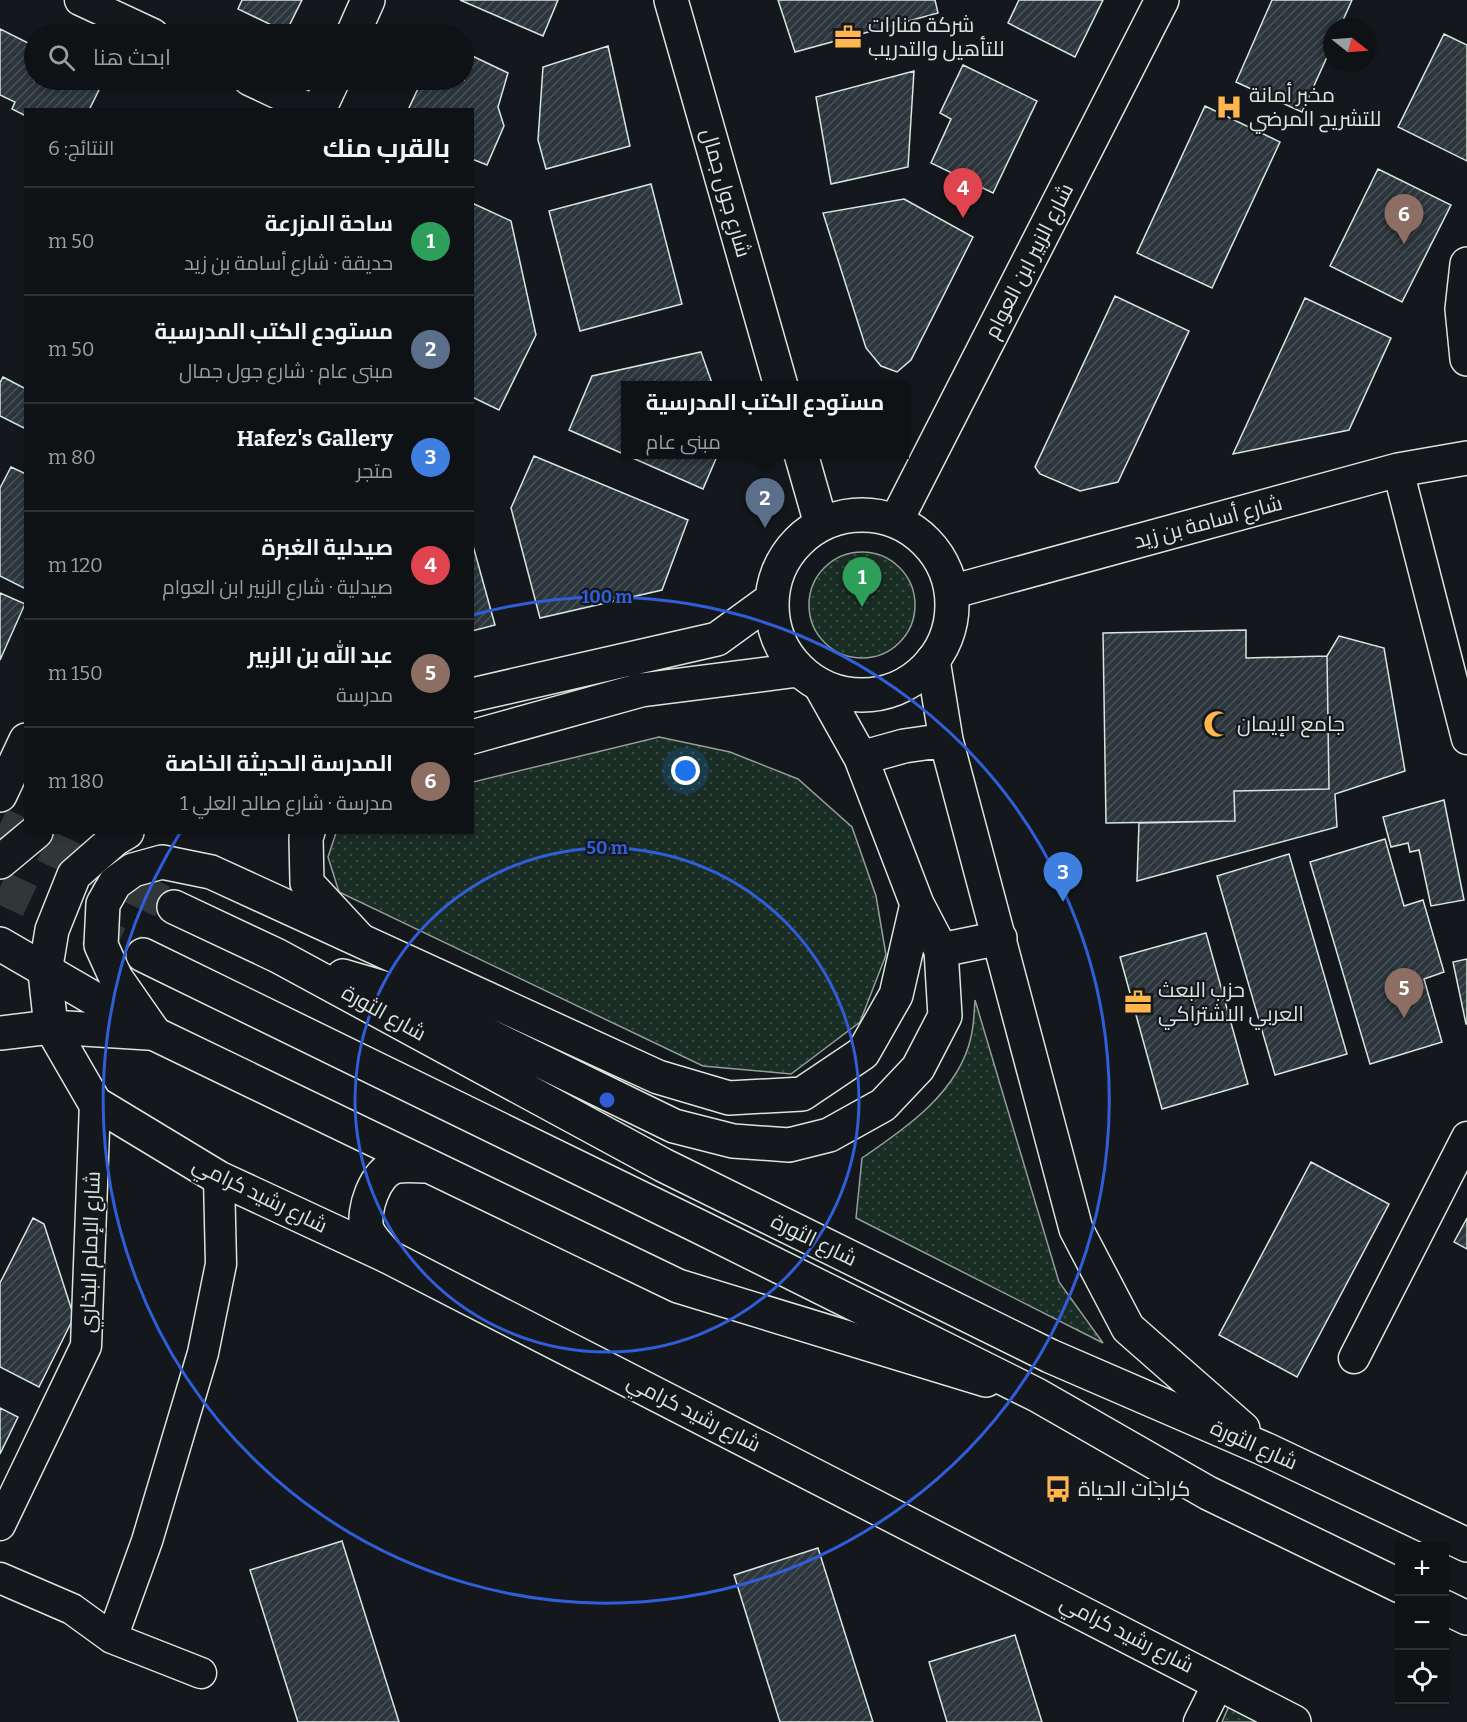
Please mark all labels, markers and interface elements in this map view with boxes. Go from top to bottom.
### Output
place label: شركة منارات للتأهيل والتدريب [868,12,1005,62]
north arrow [1323,18,1377,72]
office icon: شركة منارات للتأهيل والتدريب [833,22,863,52]
search box [24,24,474,90]
icon: search [45,41,78,74]
text: ابحث هنا [93,44,171,71]
place label: مخبر أمانة للتشريح المرضي [1249,82,1381,134]
hospital icon: مخبر أمانة للتشريح المرضي [1214,92,1244,122]
street label: شارع جول جمال [694,126,757,261]
text: بالقرب منك [323,133,450,164]
text: النتائج: 6 [48,136,114,160]
pin: 4 [944,168,982,218]
street label: شارع الزبير ابن العوام [979,179,1080,343]
pin: 6 [1384,194,1424,244]
text: ساحة المزرعة [265,210,393,237]
text: 50 m [48,229,95,253]
text: 1 [426,229,435,253]
text: حديقة · شارع أسامة بن زيد [184,251,393,275]
text: مستودع الكتب المدرسية [154,318,393,345]
text: 50 m [48,337,95,361]
text: 2 [425,337,436,361]
text: مبنى عام · شارع جول جمال [179,359,393,383]
popup [621,381,909,459]
text: مستودع الكتب المدرسية [646,389,884,416]
text: Hafez's Gallery [237,425,393,452]
text: مبنى عام [646,430,721,454]
text: 80 m [48,445,96,469]
text: 3 [425,445,436,469]
text: متجر [356,459,393,483]
pin: 2 [746,478,784,528]
street label: شارع أسامة بن زيد [1131,490,1285,555]
text: صيدلية الغبرة [262,534,393,561]
text: 120 m [48,553,103,577]
text: 4 [424,553,437,577]
pin: 1 [842,558,882,607]
text: صيدلية · شارع الزبير ابن العوام [162,575,393,599]
text: 100 m [581,586,633,608]
text: عبد الله بن الزبير [248,642,393,669]
text: 150 m [48,661,103,685]
text: 5 [425,661,436,685]
text: مدرسة [336,683,393,707]
mosque icon: جامع الإيمان [1202,709,1232,739]
place label: جامع الإيمان [1237,711,1345,738]
text: المدرسة الحديثة الخاصة [165,750,393,777]
your location [671,756,700,785]
text: 180 m [48,769,104,793]
text: 6 [425,769,436,793]
text: مدرسة · شارع صالح العلي 1 [180,791,393,815]
text: 50 m [586,837,628,859]
pin: 3 [1044,852,1082,902]
pin: 5 [1384,968,1424,1018]
place label: حزب البعث العربي الاشتراكي [1158,977,1304,1030]
street label: شارع الثورة [337,979,431,1048]
office icon: حزب البعث العربي الاشتراكي [1123,987,1153,1017]
centre of rings [597,1090,617,1110]
street label: شارع رشيد كرامي [187,1151,332,1241]
street label: شارع الإمام البخاري [74,1171,109,1333]
street label: شارع الثورة [766,1208,861,1273]
street label: شارع رشيد كرامي [621,1368,765,1461]
street label: شارع الثورة [1206,1414,1301,1477]
bus stop icon: كراجات الحياة [1043,1474,1073,1504]
place label: كراجات الحياة [1078,1476,1190,1502]
map controls [1395,1542,1449,1704]
button: + [1395,1542,1449,1596]
street label: شارع رشيد كرامي [1054,1589,1198,1682]
button: − [1395,1596,1449,1650]
button: locate [1395,1650,1449,1704]

